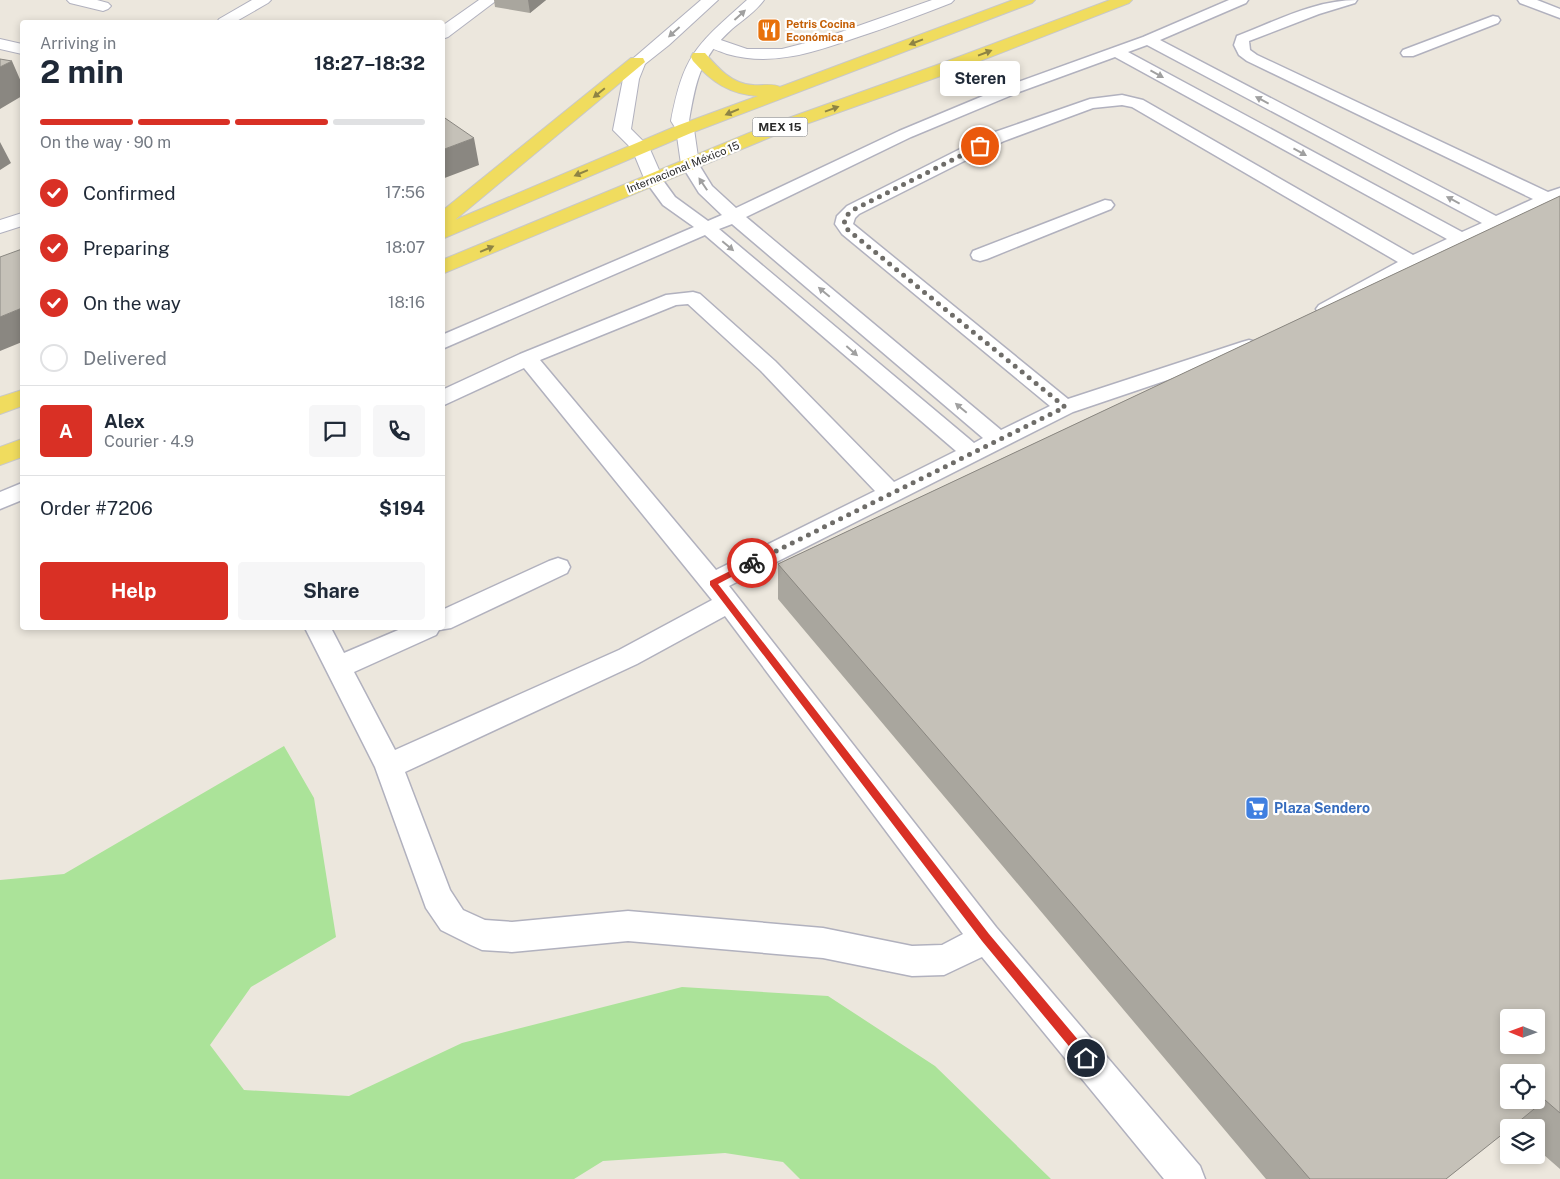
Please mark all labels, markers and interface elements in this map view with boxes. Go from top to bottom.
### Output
one-way arrow [733,9,745,21]
restaurant icon: Petris Cocina Económica [756,17,782,43]
place label: Petris Cocina Económica [786,18,855,43]
one-way arrow [669,26,681,38]
text: Arriving in [40,34,116,53]
one-way arrow [908,38,923,46]
one-way arrow [978,49,993,57]
text: 18:27–18:32 [314,52,425,74]
text: 2 min [40,53,124,90]
callout: Steren [940,61,1020,96]
text: Steren [954,69,1006,88]
one-way arrow [1151,70,1164,79]
one-way arrow [593,87,606,98]
one-way arrow [1255,96,1270,104]
one-way arrow [825,105,840,113]
one-way arrow [724,109,739,116]
road number: MEX 15 [752,118,808,136]
pin [959,125,1001,167]
icon: bag [966,132,994,160]
text: On the way · 90 m [40,133,171,152]
street label: Internacional México 15 [625,139,741,195]
one-way arrow [1293,148,1307,156]
one-way arrow [574,169,588,177]
one-way arrow [698,177,708,191]
icon: check [40,179,68,207]
text: Confirmed [83,182,176,204]
text: 17:56 [385,183,425,202]
one-way arrow [1446,196,1460,204]
icon: check [40,234,68,262]
text: Preparing [83,237,170,259]
text: 18:07 [385,238,425,257]
one-way arrow [721,240,734,251]
one-way arrow [480,245,494,253]
one-way arrow [818,286,831,297]
icon: check [40,289,68,317]
text: On the way [83,292,181,314]
text: 18:16 [388,293,425,312]
one-way arrow [845,345,858,356]
text: Delivered [83,347,167,369]
one-way arrow [956,402,968,414]
button: chat [309,405,361,457]
button: phone [373,405,425,457]
text: Alex [104,410,145,432]
text: A [59,420,73,442]
text: Courier · 4.9 [104,432,194,451]
text: Order #7206 [40,497,153,519]
text: $194 [379,497,425,519]
courier [727,538,777,588]
icon: bike [738,549,766,577]
button: Help [40,562,228,620]
button: Share [238,562,425,620]
supermarket icon: Plaza Sendero [1244,795,1270,821]
place label: Plaza Sendero [1274,800,1370,816]
north arrow [1500,1009,1545,1054]
map controls [1500,1009,1545,1164]
pin [1065,1037,1107,1079]
icon: home [1072,1044,1100,1072]
button: locate [1500,1064,1545,1109]
button: layers [1500,1119,1545,1164]

